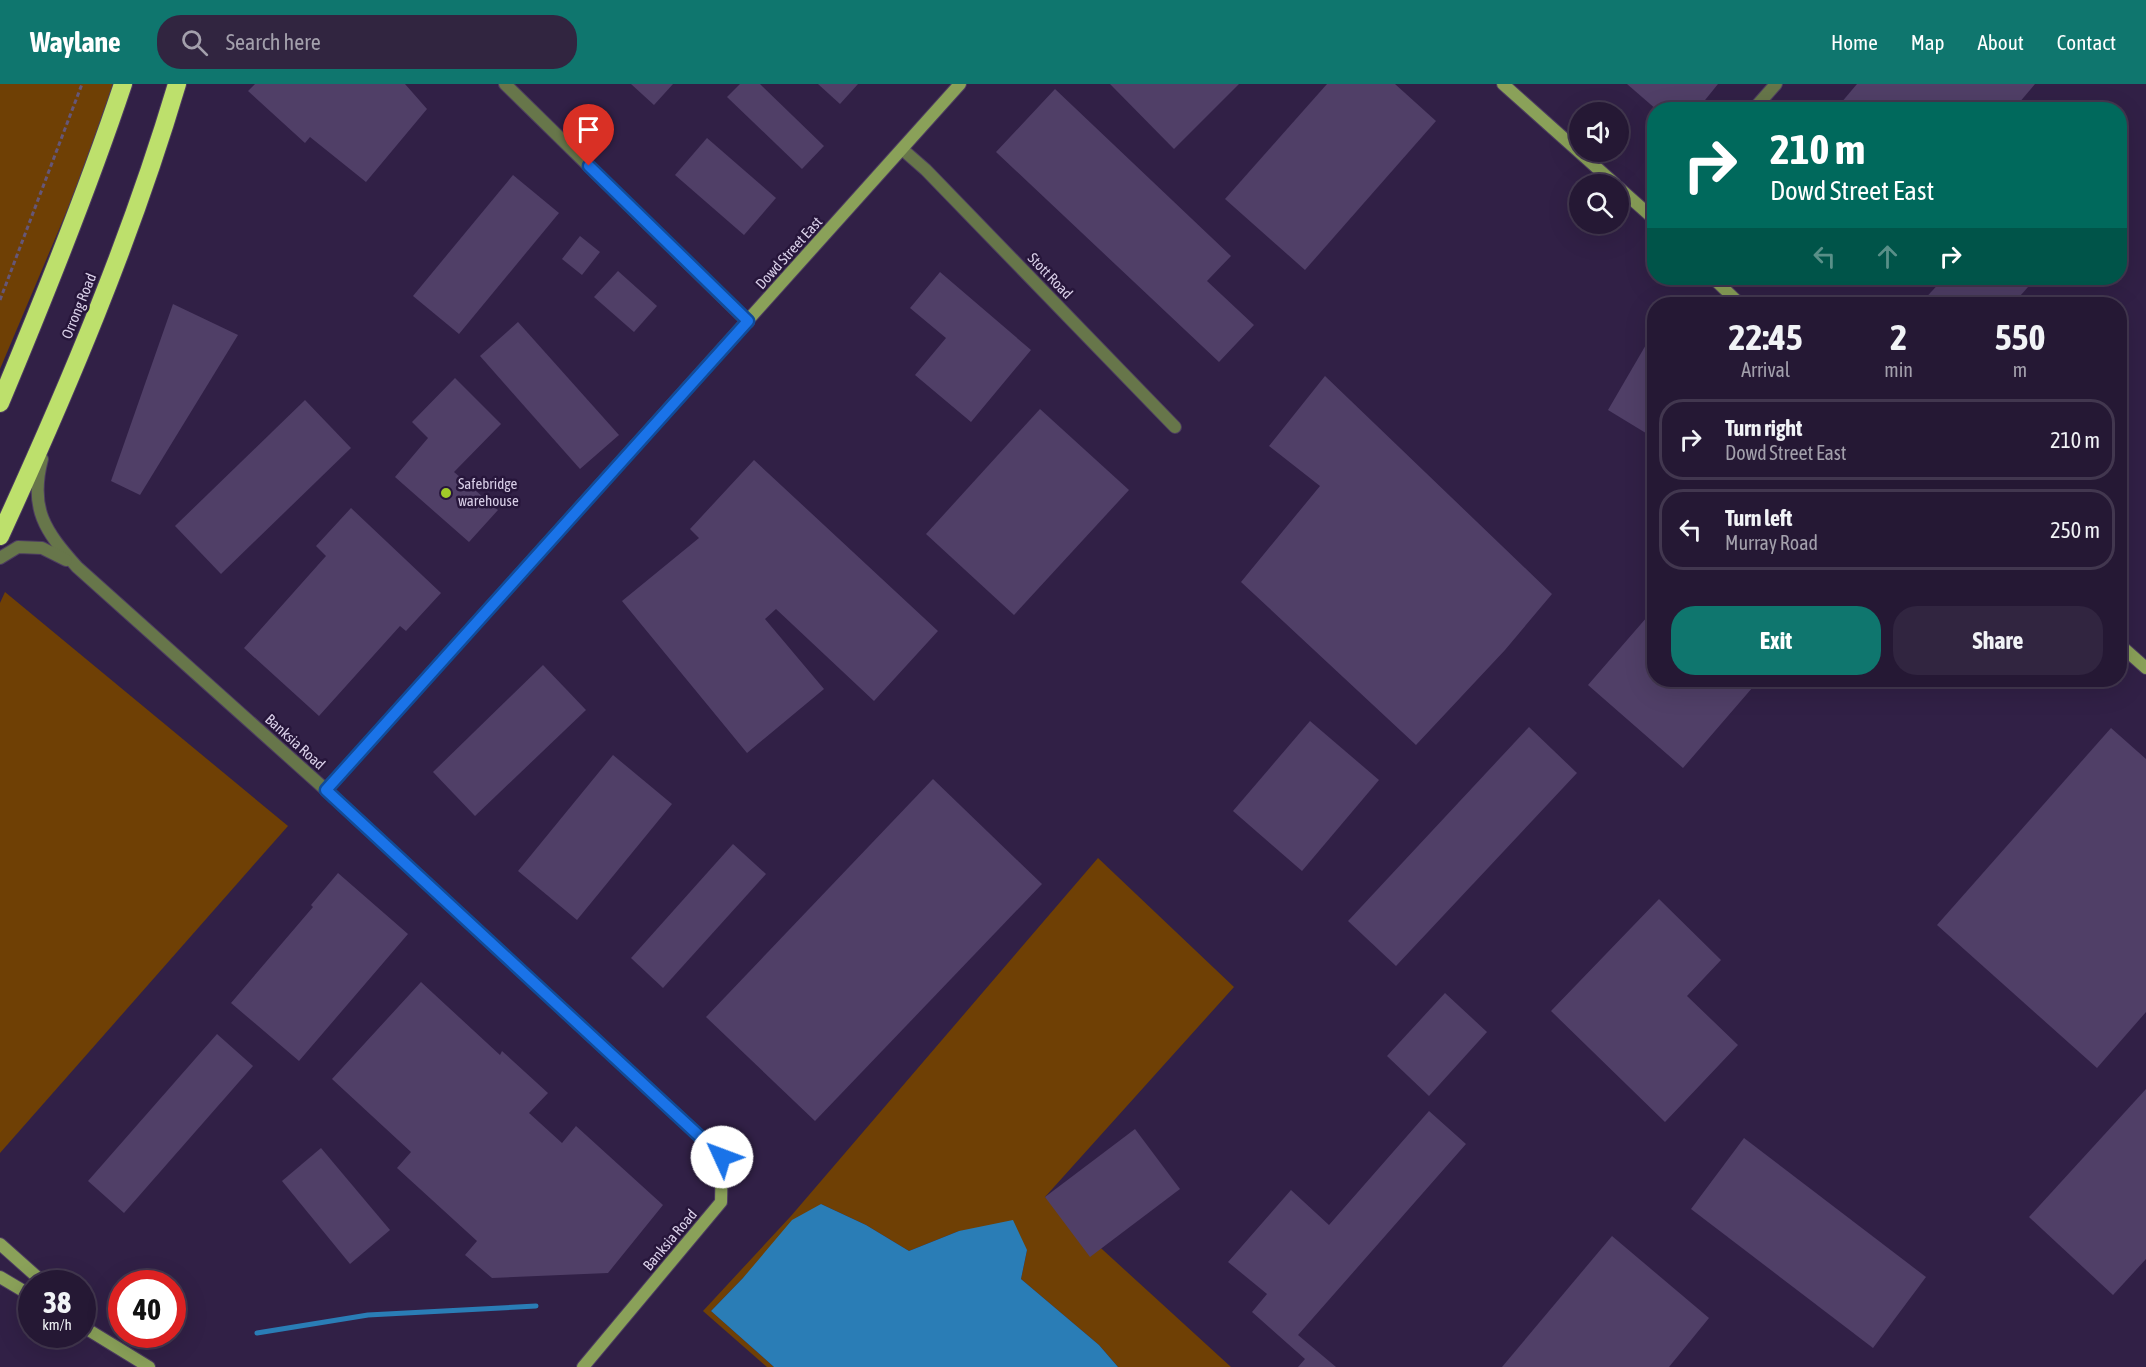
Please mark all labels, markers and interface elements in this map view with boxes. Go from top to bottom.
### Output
search box [157,15,577,69]
text: Waylane [30,26,121,58]
icon: search [178,26,211,59]
text: Search here [226,29,321,55]
text: Home [1831,30,1878,54]
text: Map [1911,30,1945,54]
text: About [1978,30,2024,54]
text: Contact [2057,30,2116,54]
map controls [1569,102,1629,234]
button: sound [1569,102,1629,162]
pin [563,104,614,166]
icon: arrive [572,113,605,146]
text: 210 m [1770,125,1865,173]
icon: right [1671,126,1749,204]
button: search [1569,174,1629,234]
text: Dowd Street East [1770,175,1934,206]
street label: Dowd Street East [752,213,825,292]
icon: left [1808,240,1841,273]
icon: ahead [1871,240,1904,273]
icon: right [1934,240,1967,273]
street label: Stott Road [1024,249,1076,302]
street label: Orrong Road [58,271,99,341]
text: 22:45 [1729,316,1803,358]
text: 2 [1890,316,1907,358]
text: 550 [1995,316,2045,358]
text: Arrival [1741,358,1790,381]
text: min [1884,358,1913,381]
text: m [2013,358,2027,381]
text: Turn right [1725,415,1802,441]
icon: right [1674,423,1707,456]
text: 210 m [2050,427,2100,453]
text: Dowd Street East [1725,441,1847,464]
place label: Safebridge warehouse [458,475,519,509]
marker: Safebridge warehouse [439,486,453,500]
text: Turn left [1725,505,1792,531]
icon: left [1674,513,1707,546]
text: 250 m [2050,517,2100,543]
text: Murray Road [1725,531,1818,554]
button: Exit [1671,606,1881,675]
button: Share [1893,606,2103,675]
street label: Banksia Road [262,710,329,773]
position arrow [690,1125,754,1189]
street label: Banksia Road [639,1206,700,1274]
speed limit sign: 40 [108,1270,186,1348]
text: 38 [43,1285,71,1319]
text: km/h [42,1316,72,1333]

